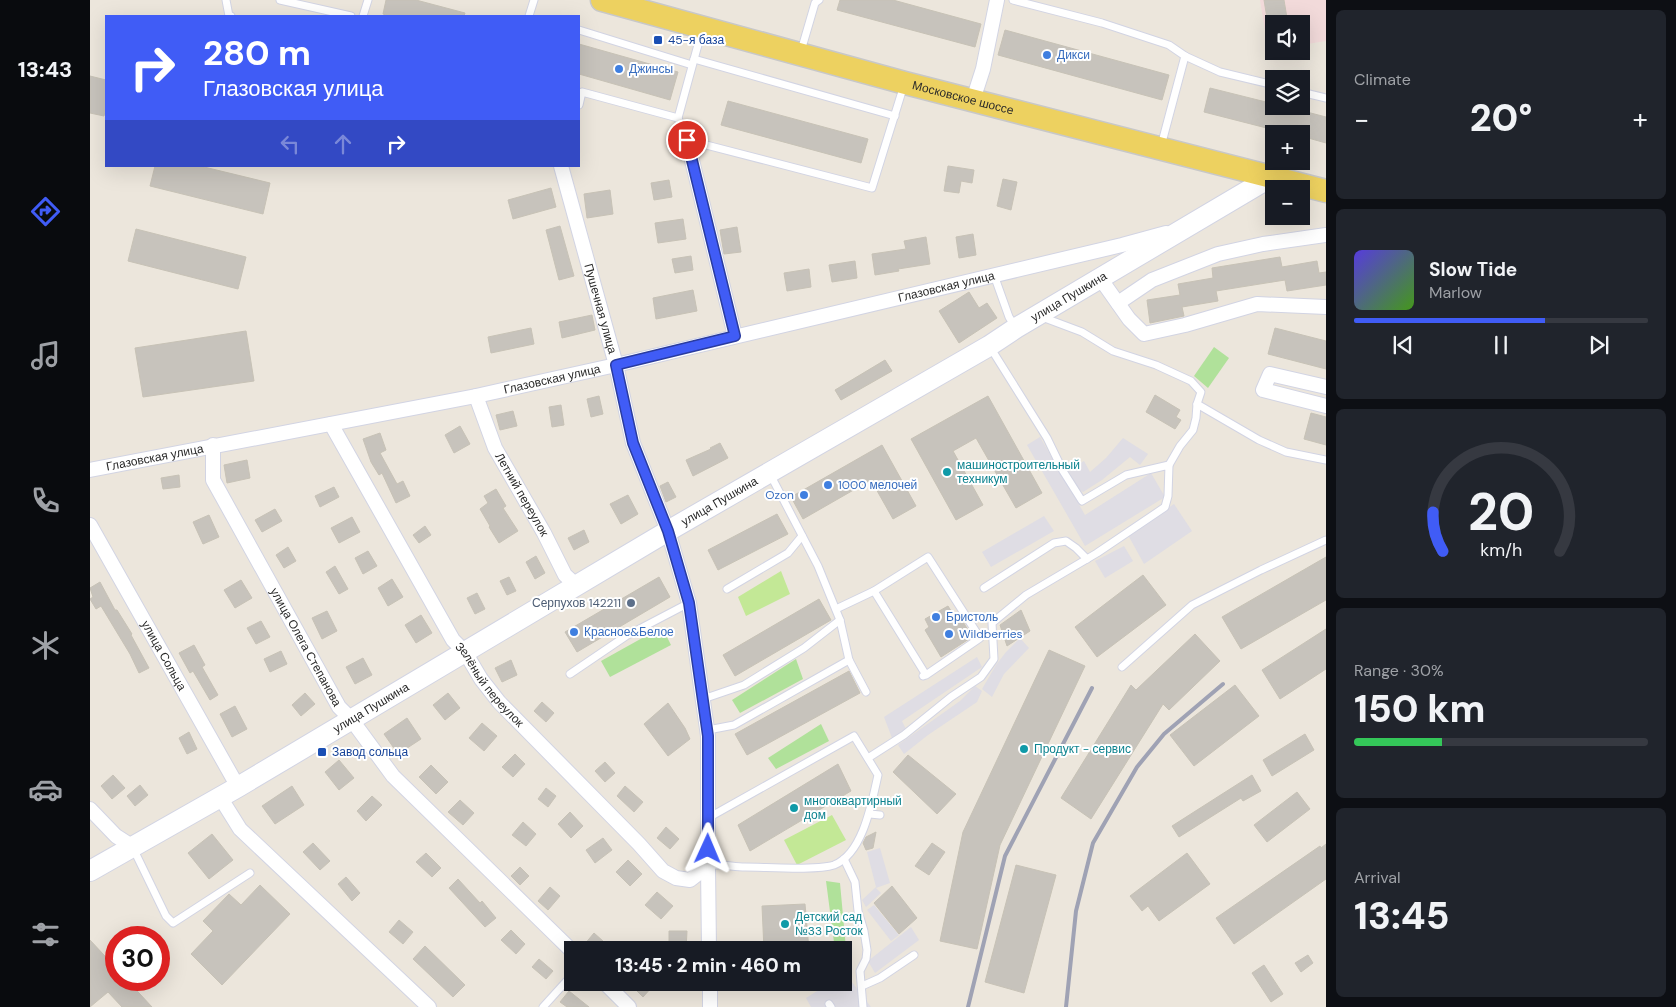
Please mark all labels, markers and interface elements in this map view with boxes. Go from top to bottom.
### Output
map controls [1265,15,1310,225]
button: sound [1265,15,1310,60]
text: 280 m [203,30,311,76]
place label: 45-я база [668,32,724,48]
marker: 45-я база [652,34,664,46]
icon: right [120,35,185,100]
place label: Дикси [1057,47,1090,63]
marker: Дикси [1041,49,1053,61]
text: 13:43 [18,55,72,84]
place label: Джинсы [629,61,673,77]
marker: Джинсы [613,63,625,75]
text: Climate [1354,69,1411,90]
button: layers [1265,70,1310,115]
text: Глазовская улица [203,74,384,103]
street label: Московское шоссе [911,77,1016,119]
text: 20° [1470,93,1532,143]
text: − [1354,101,1369,138]
text: + [1633,101,1648,138]
pin [666,119,708,161]
button: + [1265,125,1310,170]
icon: arrive [673,126,701,154]
icon: left [276,130,304,158]
icon: ahead [329,130,357,158]
icon: right [382,130,410,158]
button: − [1265,180,1310,225]
icon: directions [28,194,63,229]
text: Slow Tide [1429,257,1517,282]
street label: Пушечная улица [580,262,621,356]
street label: Глазовская улица [897,267,997,306]
street label: улица Пушкина [1028,268,1110,325]
text: Marlow [1429,282,1482,303]
icon: previous [1389,331,1417,359]
icon: pause [1487,331,1515,359]
icon: next [1585,331,1613,359]
icon: music [28,338,63,373]
street label: Глазовская улица [502,361,602,398]
street label: Глазовская улица [105,440,205,475]
street label: Летний переулок [491,450,553,540]
place label: машиностроительный техникум [957,457,1080,487]
marker: машиностроительный техникум [941,466,953,478]
street label: улица Пушкина [678,473,761,530]
place label: 1000 мелочей [838,477,917,493]
text: 20 [1468,478,1534,546]
marker: 1000 мелочей [822,479,834,491]
icon: phone [28,483,63,518]
place label: Ozon [765,487,794,503]
marker: Ozon [798,489,810,501]
text: km/h [1480,538,1522,562]
street label: улица Олега Степанова [266,585,345,709]
place label: Серпухов 142211 [532,595,621,611]
marker: Серпухов 142211 [625,597,637,609]
place label: Бристоль [946,609,998,625]
marker: Бристоль [930,611,942,623]
street label: улица Сольца [138,618,190,694]
place label: Красное&Белое [584,624,674,640]
marker: Красное&Белое [568,626,580,638]
place label: Wildberries [959,626,1023,642]
icon: climate [28,628,63,663]
marker: Wildberries [943,628,955,640]
street label: Зелёный переулок [452,639,528,731]
text: Range · 30% [1354,660,1444,681]
street label: улица Пушкина [330,679,412,737]
text: 150 km [1354,684,1486,734]
place label: Продукт - сервис [1034,741,1131,757]
marker: Продукт - сервис [1018,743,1030,755]
place label: Завод сольца [332,744,408,760]
marker: Завод сольца [316,746,328,758]
icon: car [28,772,63,807]
place label: многоквартирный дом [804,793,902,823]
marker: многоквартирный дом [788,802,800,814]
position arrow [681,822,733,874]
text: Arrival [1354,867,1401,888]
text: 13:45 [1354,891,1449,941]
place label: Детский сад №33 Росток [795,909,863,939]
icon: filters [28,917,63,952]
marker: Детский сад №33 Росток [779,918,791,930]
speed limit sign: 30 [105,926,170,991]
text: 13:45 · 2 min · 460 m [615,953,801,978]

